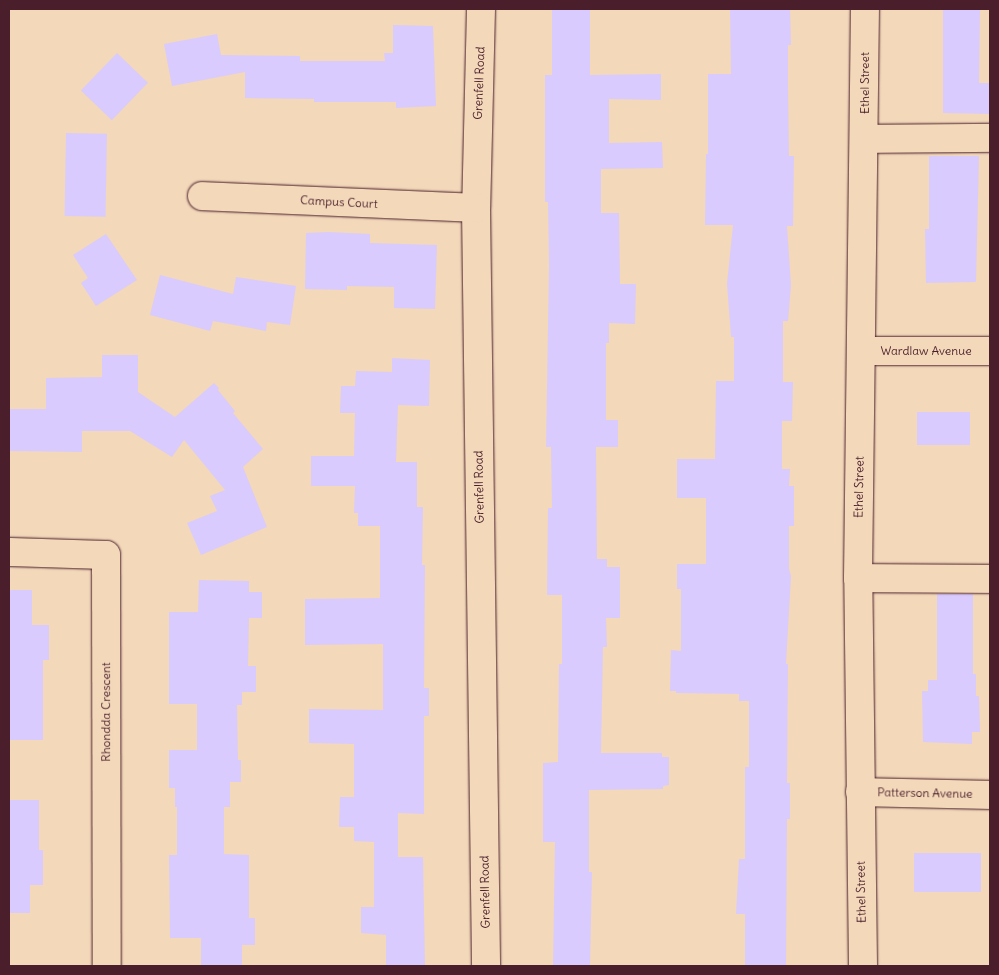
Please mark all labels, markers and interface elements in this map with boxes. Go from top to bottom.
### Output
street label: Grenfell Road [471,46,487,120]
street label: Ethel Street [858,52,872,114]
street label: Campus Court [300,193,378,211]
street label: Wardlaw Avenue [880,344,972,358]
street label: Grenfell Road [471,450,487,524]
street label: Ethel Street [851,456,867,518]
street label: Rhondda Crescent [99,662,113,762]
street label: Patterson Avenue [877,785,973,801]
street label: Grenfell Road [477,855,493,929]
street label: Ethel Street [853,861,869,923]

